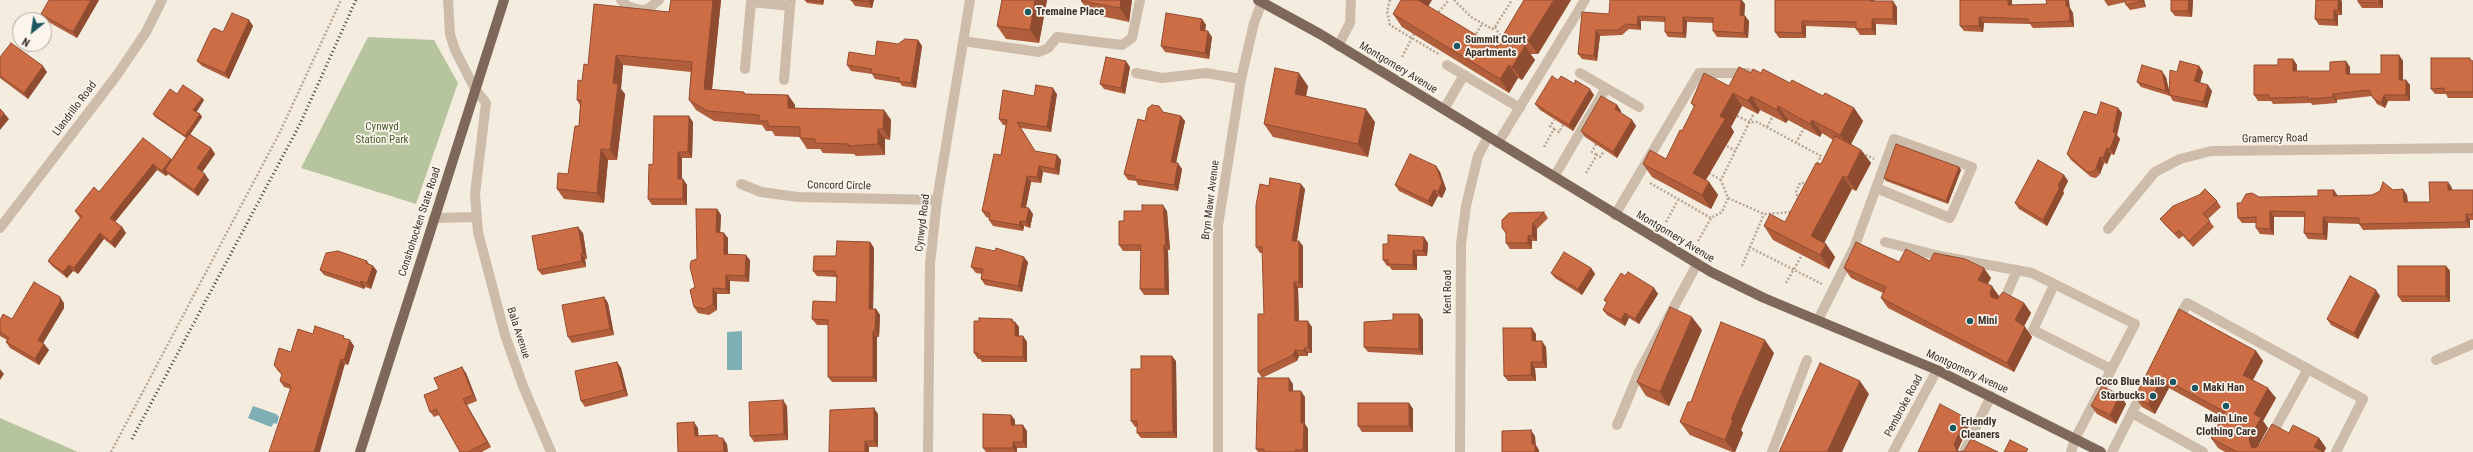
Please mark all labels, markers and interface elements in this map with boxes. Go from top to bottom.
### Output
place label: Tremaine Place [1036,5,1104,19]
marker: Tremaine Place [1023,7,1033,17]
north arrow [12,12,52,52]
place label: Summit Court Apartments [1465,33,1526,59]
text: N [20,35,32,49]
street label: Montgomery Avenue [1356,39,1440,97]
marker: Summit Court Apartments [1452,41,1462,51]
street label: Llandrillo Road [50,79,100,139]
park label: Cynwyd Station Park [356,120,408,146]
street label: Gramercy Road [2242,132,2308,146]
street label: Bryn Mawr Avenue [1200,159,1222,241]
street label: Conshohocken State Road [396,166,444,278]
street label: Concord Circle [807,179,871,193]
street label: Cynwyd Road [913,193,933,253]
street label: Montgomery Avenue [1633,208,1717,266]
street label: Kent Road [1441,270,1455,314]
street label: Bala Avenue [503,306,533,360]
place label: Mini [1978,314,1997,328]
marker: Mini [1965,316,1975,326]
street label: Montgomery Avenue [1924,347,2010,397]
street label: Pembroke Road [1882,373,1926,439]
place label: Coco Blue Nails [2096,375,2165,389]
marker: Coco Blue Nails [2168,377,2178,387]
place label: Maki Han [2203,381,2244,395]
marker: Maki Han [2190,383,2200,393]
place label: Starbucks [2101,389,2145,403]
marker: Starbucks [2148,391,2158,401]
marker: Main Line Clothing Care [2221,401,2231,411]
place label: Main Line Clothing Care [2196,412,2256,438]
place label: Friendly Cleaners [1961,415,2000,441]
marker: Friendly Cleaners [1948,423,1958,433]

